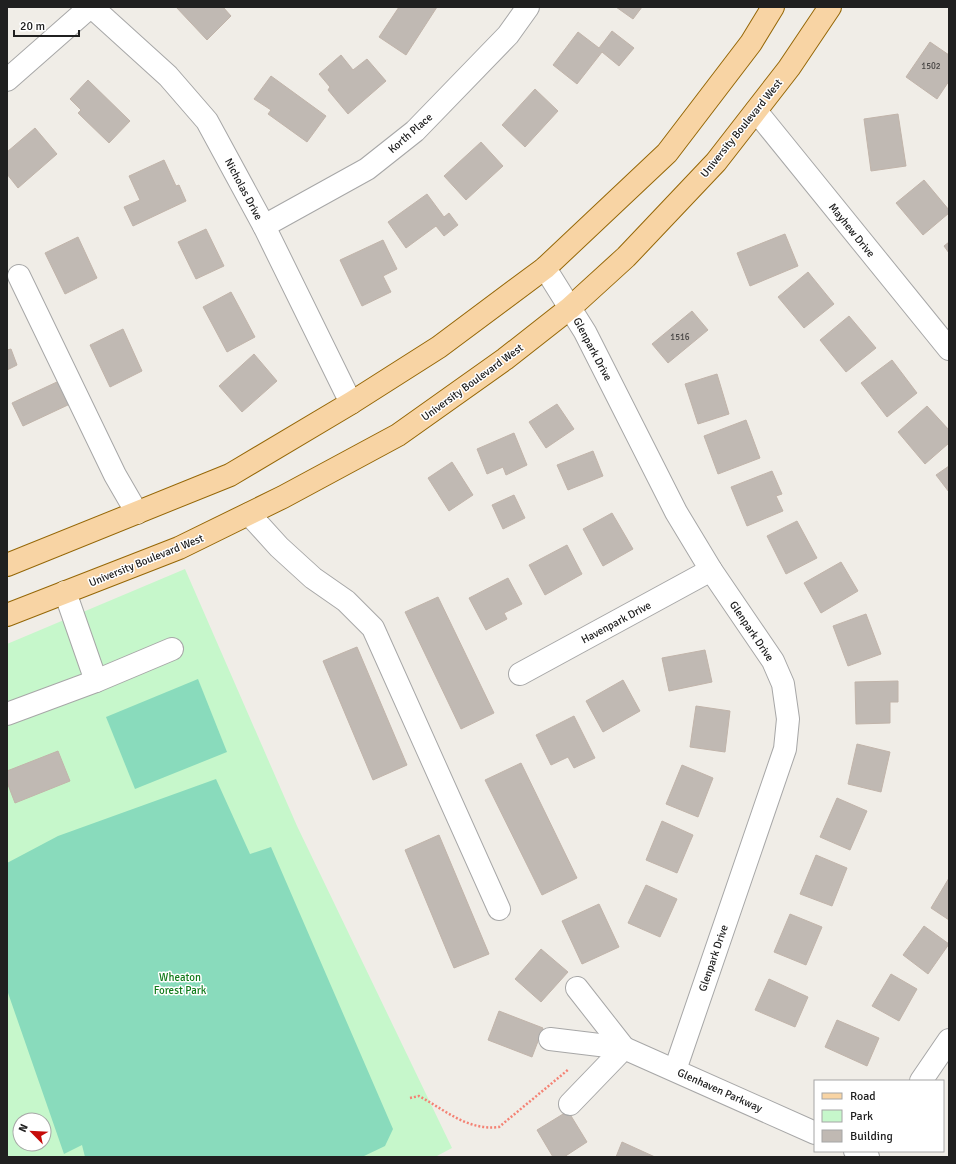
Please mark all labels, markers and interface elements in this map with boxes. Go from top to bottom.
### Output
scale bar [14,12,79,38]
text: 20 m [20,19,45,34]
house number: 1502 [921,61,941,72]
street label: University Boulevard West [698,76,785,180]
street label: Korth Place [386,111,435,156]
street label: Nicholas Drive [222,156,265,222]
street label: Mayhew Drive [826,201,877,260]
street label: Glenpark Drive [570,315,615,383]
house number: 1516 [670,332,690,343]
street label: University Boulevard West [419,341,526,424]
street label: University Boulevard West [87,531,206,589]
street label: Havenpark Drive [579,599,653,646]
street label: Glenpark Drive [727,599,776,664]
street label: Glenpark Drive [696,923,731,993]
park label: Wheaton Forest Park [154,971,207,997]
street label: Glenhaven Parkway [675,1066,765,1115]
legend [814,1080,944,1152]
text: Road [850,1089,876,1104]
text: Park [850,1109,873,1124]
north arrow [12,1112,52,1152]
text: N [16,1122,31,1134]
text: Building [850,1129,893,1144]

